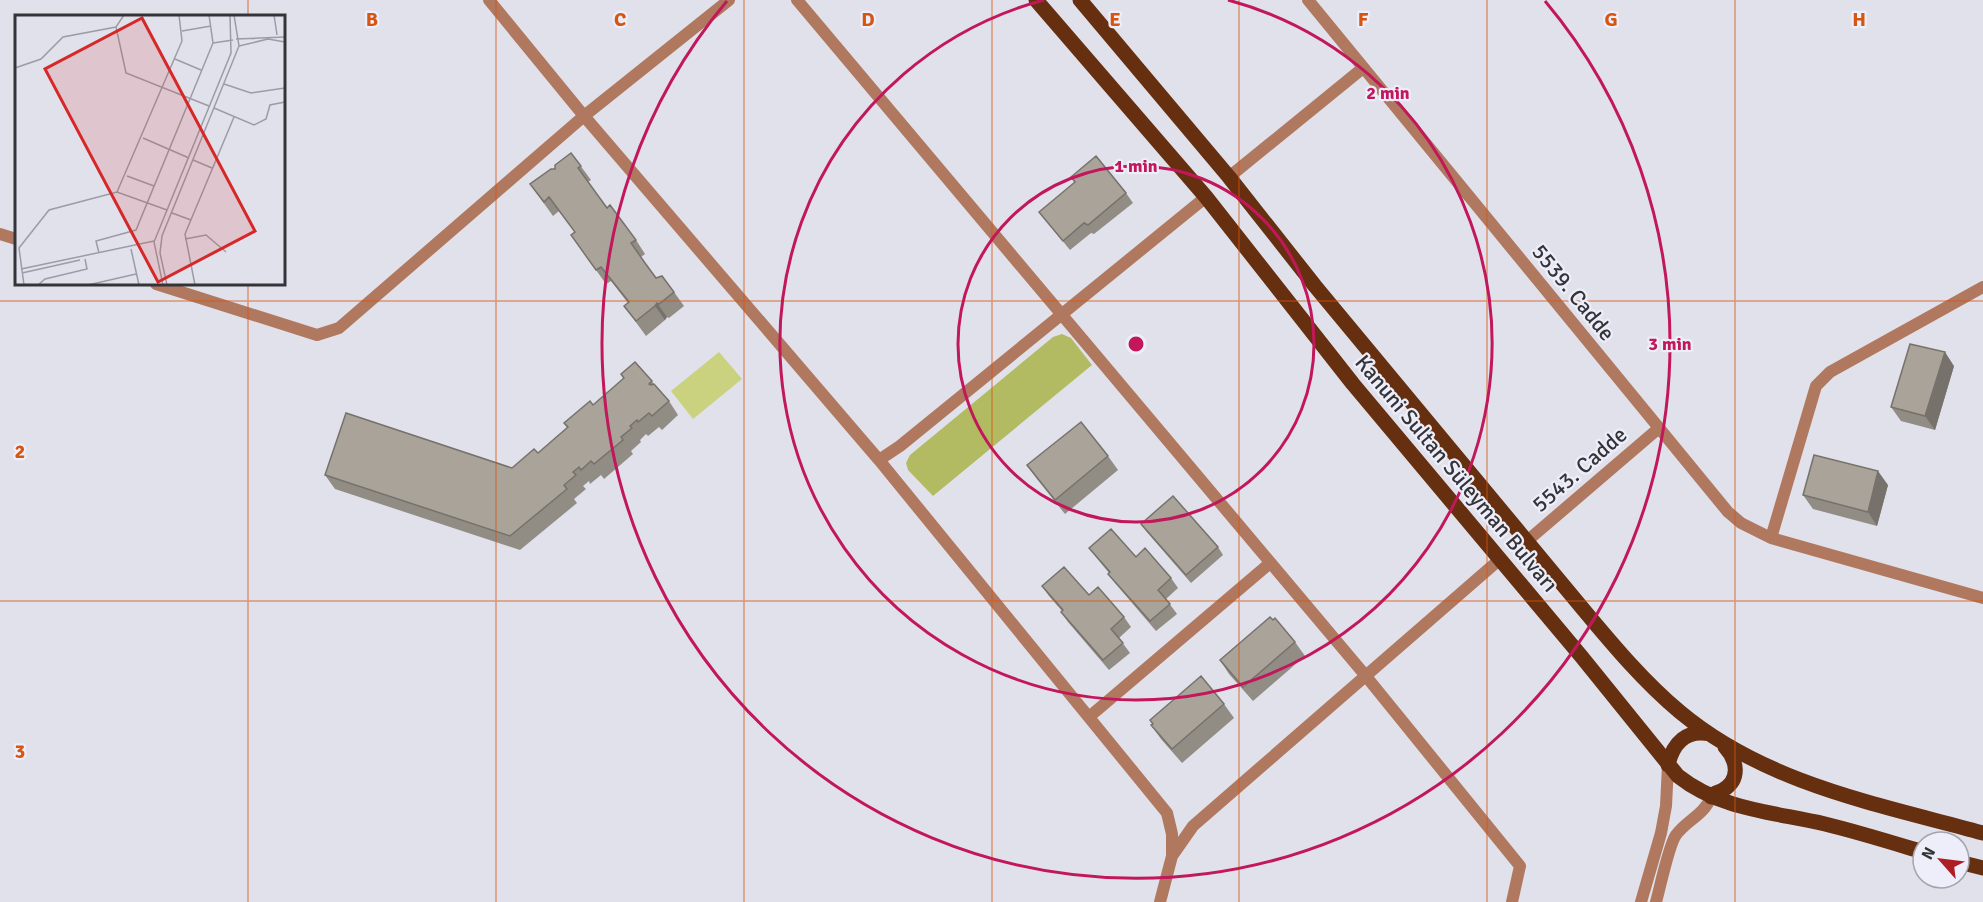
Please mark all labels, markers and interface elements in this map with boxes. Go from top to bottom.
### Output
text: B [366,7,378,32]
text: C [614,7,626,32]
text: D [861,7,875,32]
text: E [1109,7,1121,32]
text: F [1358,7,1369,32]
text: G [1604,7,1618,32]
text: H [1852,7,1866,32]
inset map [15,15,285,285]
text: 2 min [1366,82,1410,104]
text: 1 min [1114,155,1158,177]
street label: 5539. Cadde [1526,238,1621,346]
text: 3 min [1648,333,1692,355]
centre of rings [1126,334,1146,354]
street label: Kanuni Sultan Süleyman Bulvarı [1349,349,1564,597]
street label: 5543. Cadde [1526,421,1632,518]
text: 2 [15,439,25,464]
text: 3 [15,739,25,764]
north arrow [1911,830,1971,890]
text: N [1917,844,1940,863]

